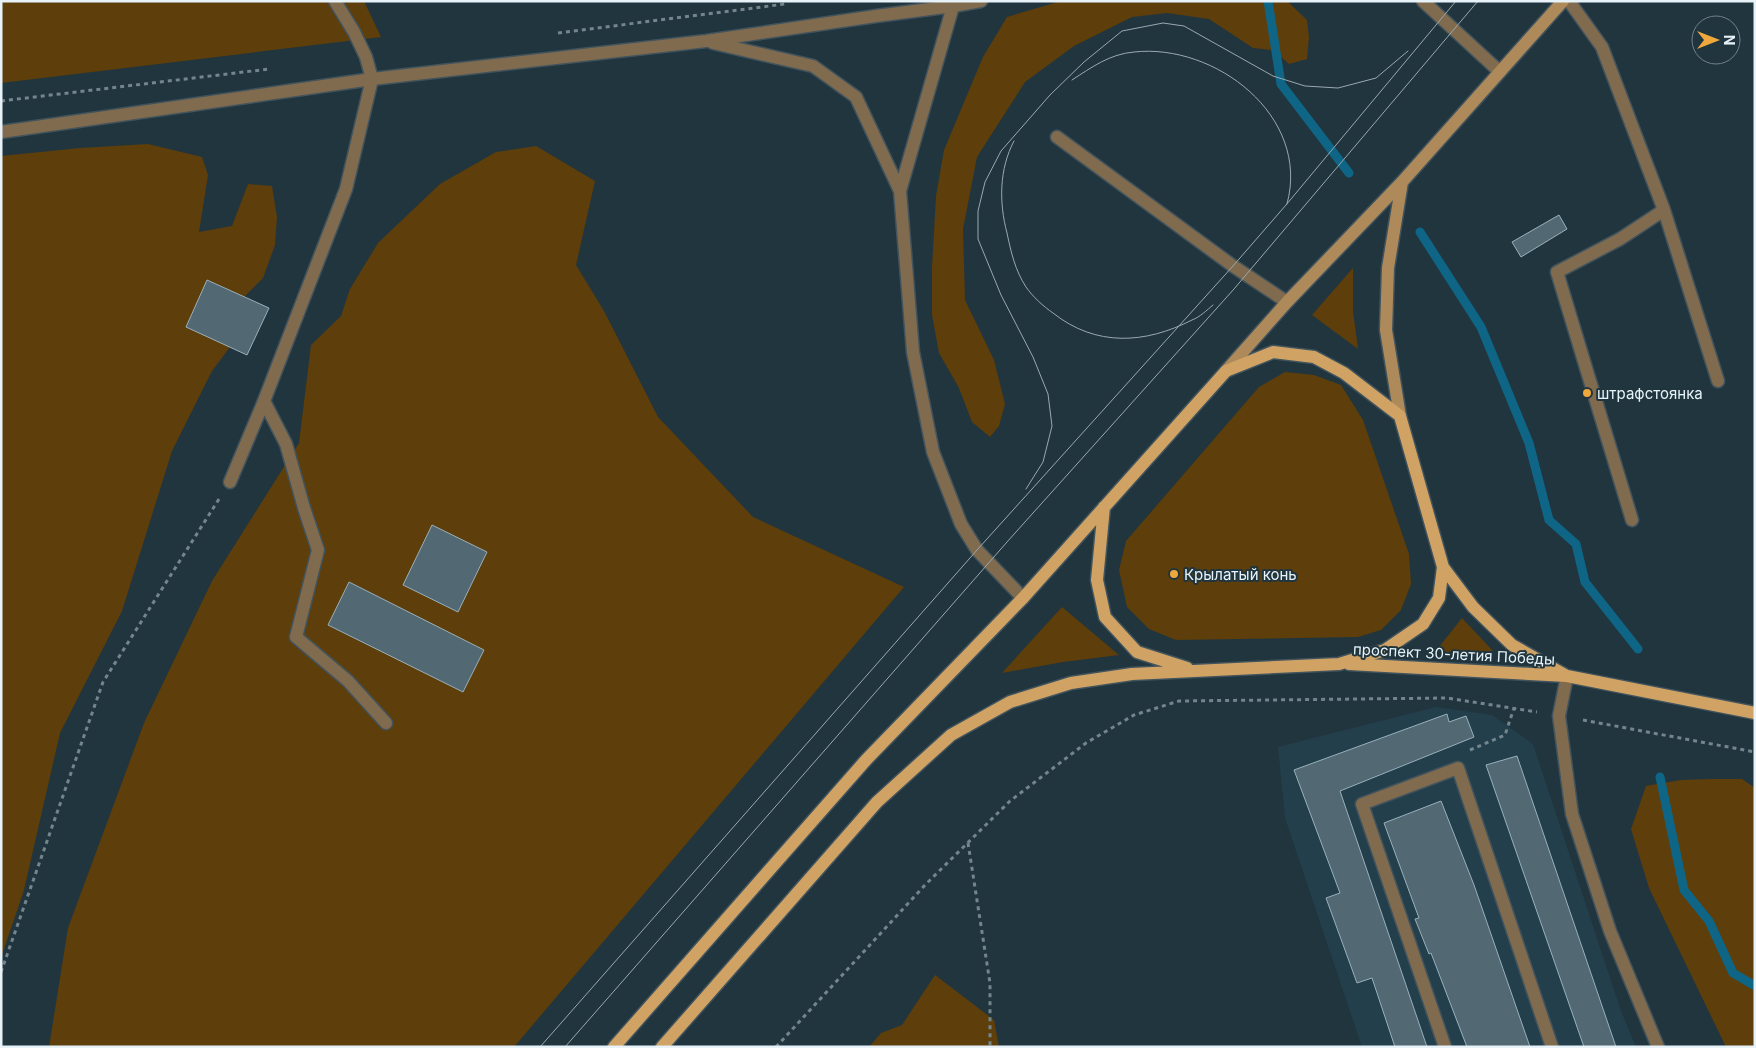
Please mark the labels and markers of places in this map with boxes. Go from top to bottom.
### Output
place label: штрафстоянка [1597,384,1703,403]
marker: штрафстоянка [1581,387,1593,399]
place label: Крылатый конь [1184,565,1297,584]
marker: Крылатый конь [1168,568,1180,580]

